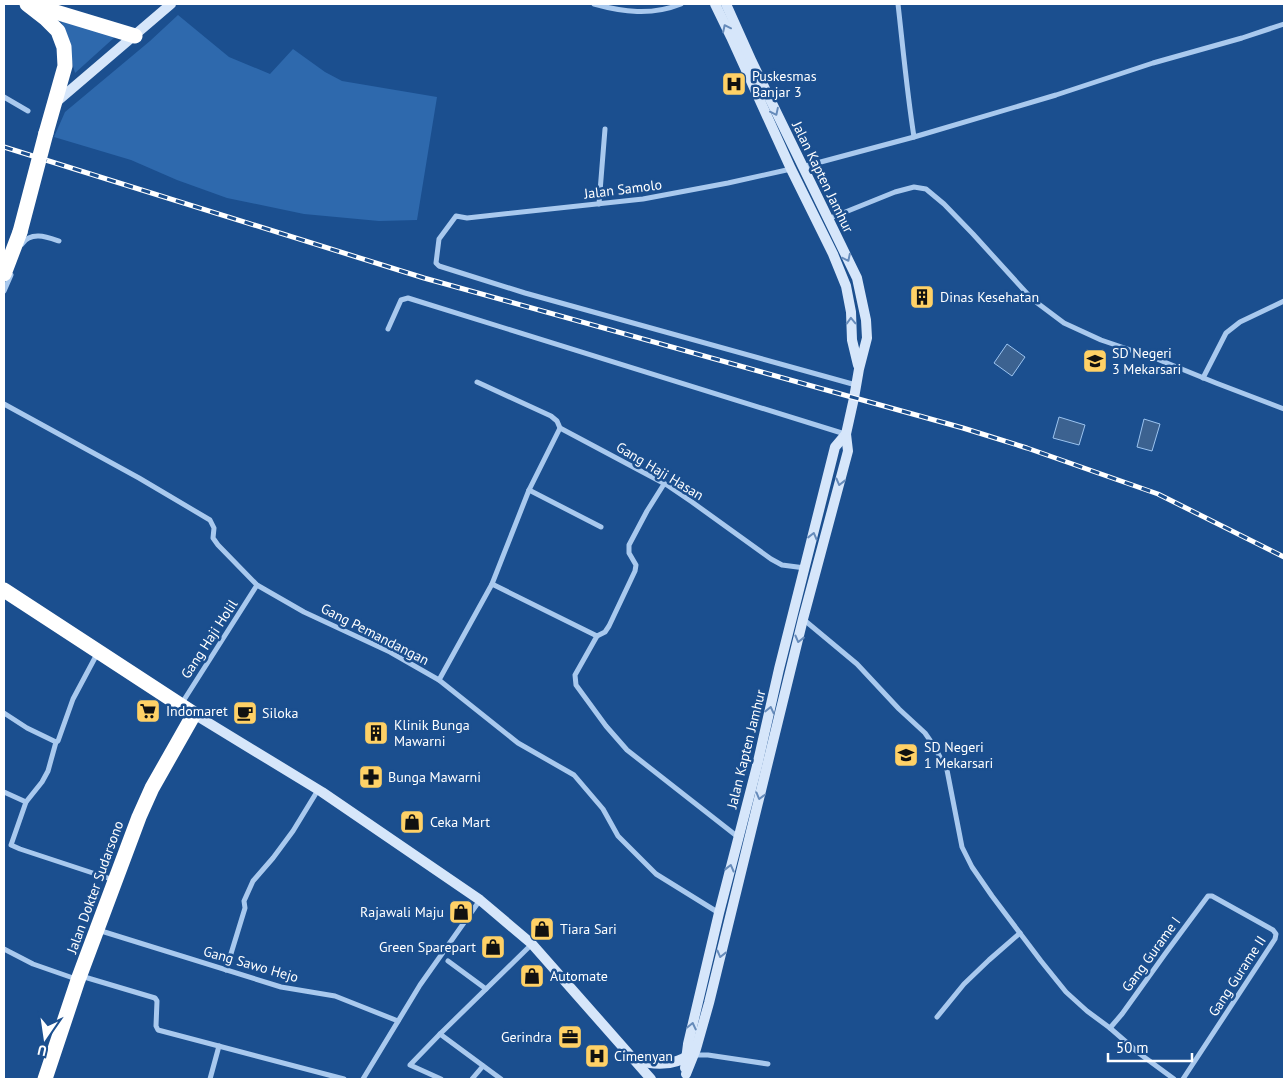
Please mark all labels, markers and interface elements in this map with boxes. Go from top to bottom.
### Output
one-way arrow [723,24,733,33]
place label: Puskesmas Banjar 3 [752,67,817,101]
hospital icon: Puskesmas Banjar 3 [721,71,747,97]
one-way arrow [769,107,780,116]
street label: Jalan Kapten Jamhur [788,118,858,236]
street label: Jalan Samolo [582,175,663,203]
one-way arrow [841,252,851,261]
building icon: Dinas Kesehatan [909,284,935,310]
place label: Dinas Kesehatan [940,288,1039,306]
one-way arrow [846,316,857,324]
place label: SD Negeri 3 Mekarsari [1112,344,1181,378]
school or university icon: SD Negeri 3 Mekarsari [1082,348,1108,374]
street label: Gang Haji Hasan [613,438,707,504]
one-way arrow [835,477,846,486]
one-way arrow [807,531,818,540]
street label: Gang Haji Holil [177,596,241,682]
street label: Gang Pemandangan [318,599,432,669]
one-way arrow [794,634,805,643]
street label: Jalan Kapten Jamhur [722,688,769,811]
supermarket icon: Indomaret [135,698,161,724]
cafe icon: Siloka [232,700,258,726]
place label: Indomaret [166,702,228,720]
place label: Siloka [262,704,298,722]
one-way arrow [764,706,775,715]
place label: Klinik Bunga Mawarni [394,716,470,750]
building icon: Klinik Bunga Mawarni [363,720,389,746]
place label: SD Negeri 1 Mekarsari [924,738,993,772]
school or university icon: SD Negeri 1 Mekarsari [893,742,919,768]
pharmacy icon: Bunga Mawarni [358,764,384,790]
place label: Bunga Mawarni [388,768,481,786]
one-way arrow [755,792,765,800]
shop icon: Ceka Mart [399,809,425,835]
place label: Ceka Mart [430,813,490,831]
street label: Jalan Dokter Sudarsono [62,818,127,957]
one-way arrow [724,864,735,873]
shop icon: Rajawali Maju [448,899,474,925]
place label: Rajawali Maju [360,903,444,921]
street label: Gang Gurame I [1118,913,1184,995]
shop icon: Tiara Sari [529,916,555,942]
place label: Tiara Sari [560,920,617,938]
street label: Gang Gurame II [1204,932,1270,1020]
shop icon: Green Sparepart [480,934,506,960]
place label: Green Sparepart [379,938,476,956]
street label: Gang Sawo Hejo [201,942,301,986]
one-way arrow [716,950,727,959]
shop icon: Automate [519,963,545,989]
place label: Automate [550,967,608,985]
north arrow [20,1013,70,1063]
one-way arrow [686,1022,697,1031]
office icon: Gerindra [557,1024,583,1050]
place label: Gerindra [501,1028,552,1046]
scale bar [1108,1030,1192,1062]
text: 50 m [1116,1038,1149,1057]
text: U [36,1041,48,1060]
hospital icon: Cimenyan [584,1043,610,1069]
place label: Cimenyan [614,1047,673,1065]

